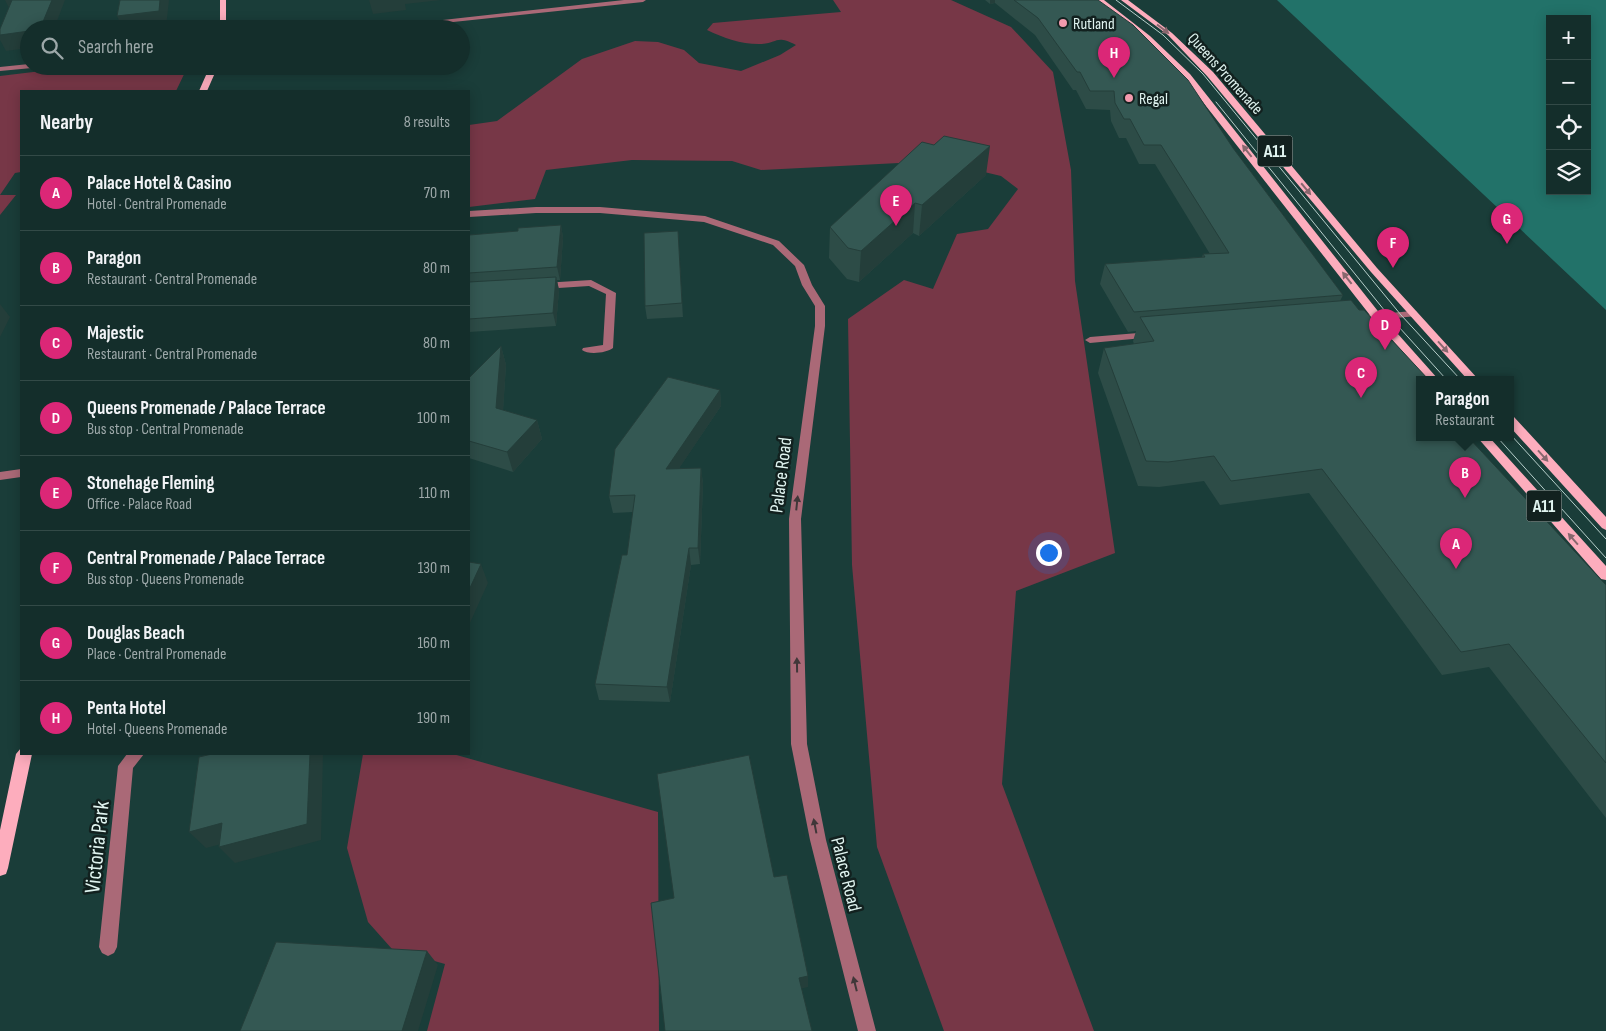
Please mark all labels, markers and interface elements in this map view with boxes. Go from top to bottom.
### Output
place label: Rutland [1073,15,1115,34]
map controls [1546,15,1591,195]
button: + [1546,15,1591,60]
marker: Rutland [1057,17,1069,29]
search box [20,20,470,75]
one-way arrow [1156,24,1170,34]
street label: Queens Promenade [1183,29,1266,119]
icon: search [38,34,66,62]
text: Search here [78,36,154,59]
pin: H [1098,37,1130,78]
button: − [1546,60,1591,105]
place label: Regal [1139,90,1168,109]
marker: Regal [1123,92,1135,104]
button: locate [1546,105,1591,150]
text: Nearby [40,110,93,135]
text: 8 results [404,113,450,132]
road number: A11 [1258,136,1292,166]
one-way arrow [1241,145,1252,158]
button: layers [1546,150,1591,195]
text: Palace Hotel & Casino [87,172,232,195]
one-way arrow [1301,182,1312,195]
text: A [52,184,60,203]
text: 70 m [424,184,450,203]
pin: E [880,185,912,226]
text: Hotel · Central Promenade [87,195,227,214]
pin: G [1491,203,1523,244]
pin: F [1377,227,1409,268]
text: Paragon [87,247,141,270]
text: B [52,259,60,278]
text: 80 m [423,259,450,278]
text: Restaurant · Central Promenade [87,270,257,289]
one-way arrow [1342,272,1352,285]
pin: D [1369,309,1401,350]
text: Majestic [87,322,144,345]
text: C [52,334,60,353]
text: 80 m [423,334,450,353]
one-way arrow [1437,340,1449,352]
text: Restaurant · Central Promenade [87,345,257,364]
pin: C [1345,357,1377,398]
popup [1416,376,1514,441]
text: Paragon [1435,388,1489,411]
text: Queens Promenade / Palace Terrace [87,397,326,420]
text: D [52,409,60,428]
text: 100 m [417,409,450,428]
text: Restaurant [1435,411,1495,430]
text: Bus stop · Central Promenade [87,420,244,439]
street label: Palace Road [765,436,798,514]
one-way arrow [1537,449,1549,461]
pin: B [1449,457,1481,498]
text: Stonehage Fleming [87,472,214,495]
text: E [53,484,59,503]
text: 110 m [419,484,450,503]
road number: A11 [1526,491,1562,522]
text: Office · Palace Road [87,495,192,514]
one-way arrow [793,495,801,511]
pin: A [1440,528,1472,569]
one-way arrow [1567,534,1579,546]
your location [1036,540,1062,566]
text: Central Promenade / Palace Terrace [87,547,325,570]
text: F [53,559,59,578]
text: 130 m [418,559,450,578]
text: Bus stop · Queens Promenade [87,570,244,589]
text: Douglas Beach [87,622,185,645]
text: G [52,634,60,653]
text: 160 m [417,634,450,653]
text: Place · Central Promenade [87,645,226,664]
one-way arrow [793,657,801,673]
text: Penta Hotel [87,697,166,720]
text: H [52,709,60,728]
text: 190 m [417,709,450,728]
text: Hotel · Queens Promenade [87,720,227,739]
street label: Victoria Park [79,799,116,895]
one-way arrow [811,819,819,834]
street label: Palace Road [825,835,866,914]
one-way arrow [851,976,859,991]

